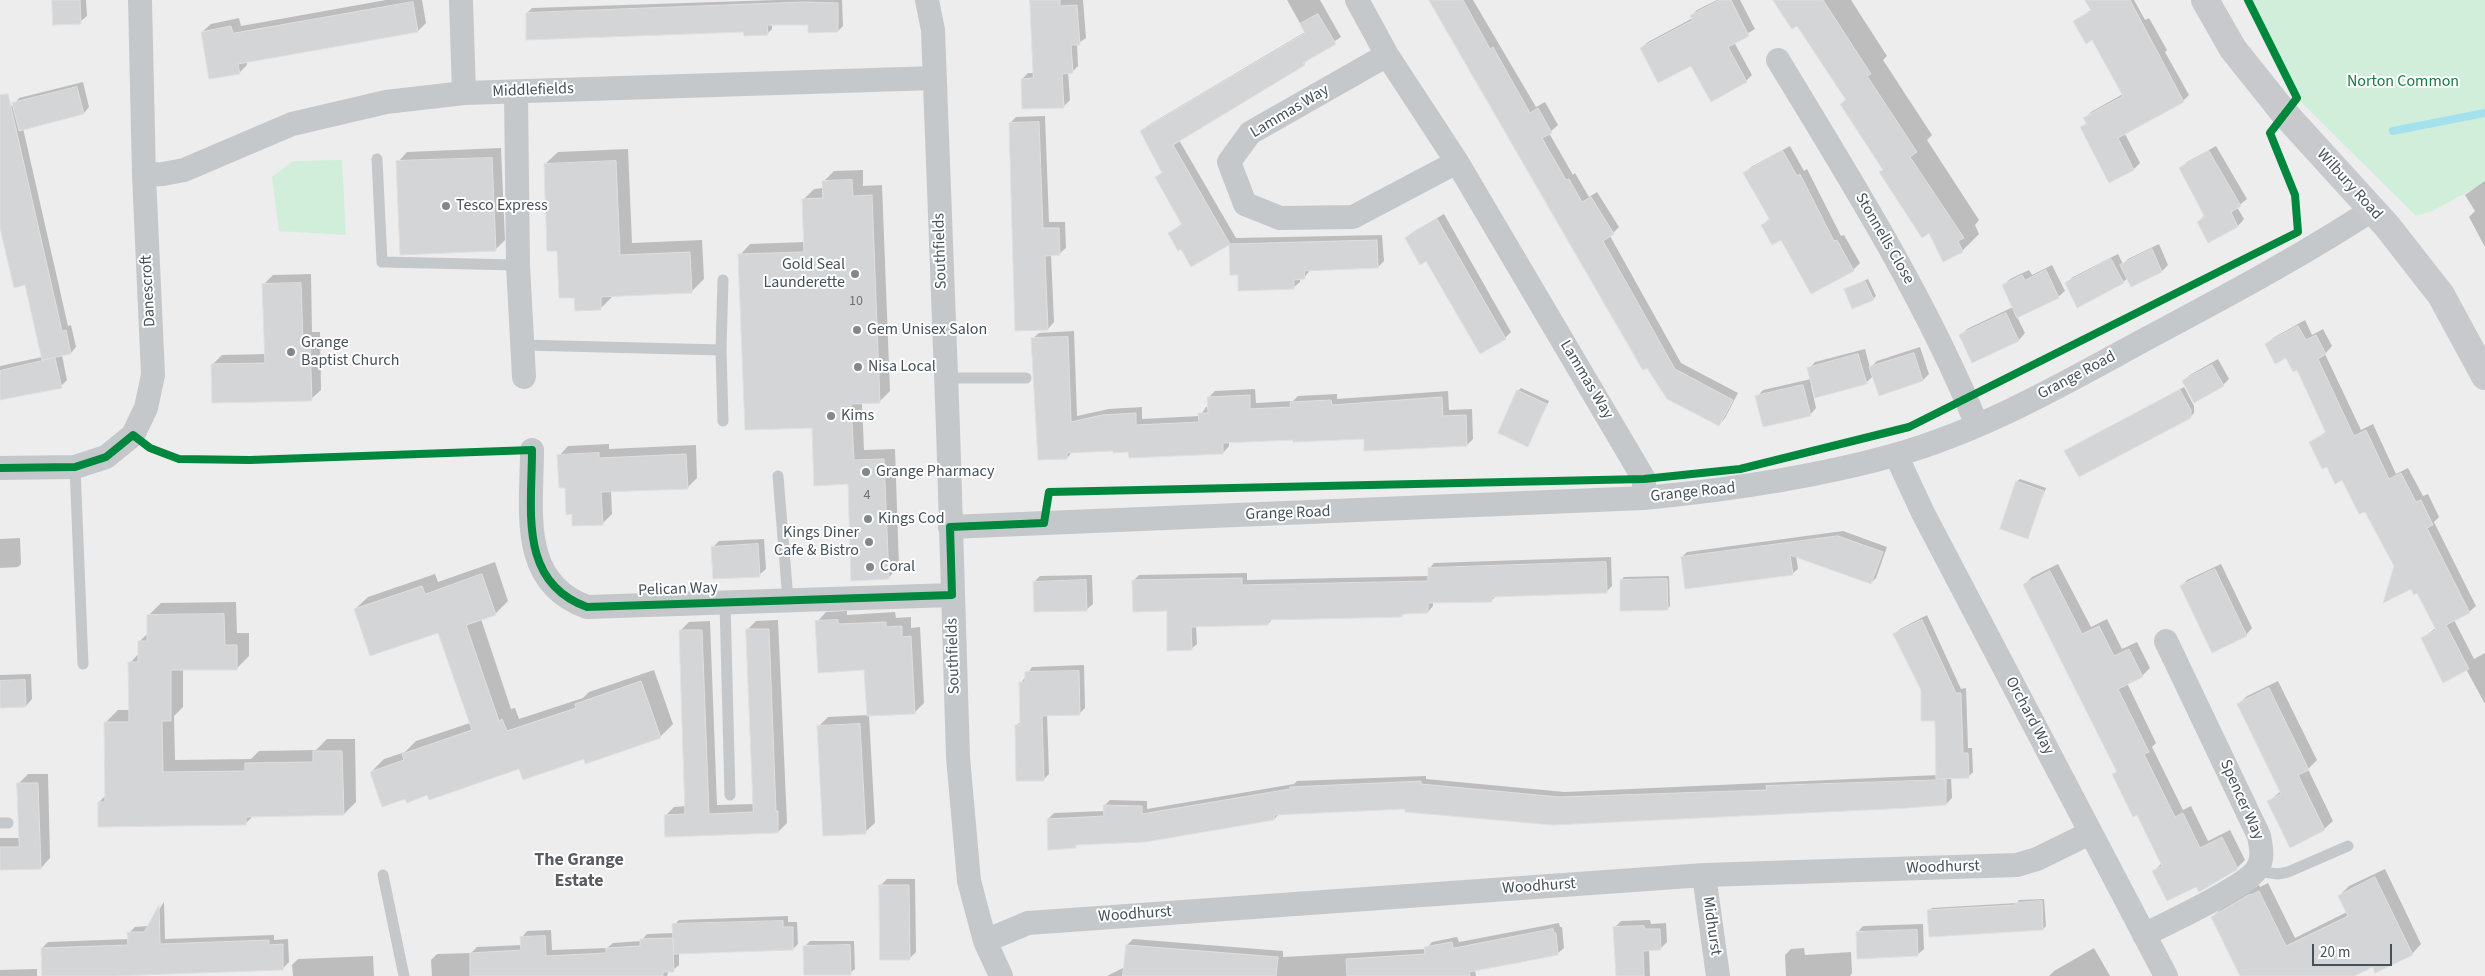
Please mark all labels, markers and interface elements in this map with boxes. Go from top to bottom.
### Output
park label: Norton Common [2347,72,2459,92]
street label: Middlefields [492,80,574,102]
street label: Lammas Way [1247,81,1333,143]
street label: Wilbury Road [2312,145,2386,225]
street label: Stonnells Close [1850,190,1918,288]
place label: Tesco Express [456,196,548,216]
marker: Tesco Express [440,200,452,212]
street label: Southfields [930,213,952,289]
street label: Danescroft [138,254,160,328]
place label: Gold Seal Launderette [764,255,845,293]
marker: Gold Seal Launderette [849,268,861,280]
house number: 10 [849,294,863,310]
place label: Gem Unisex Salon [867,320,987,340]
marker: Gem Unisex Salon [851,324,863,336]
place label: Grange Baptist Church [301,333,399,371]
street label: Lammas Way [1555,337,1617,423]
marker: Grange Baptist Church [285,346,297,358]
street label: Grange Road [2035,348,2119,404]
place label: Nisa Local [868,357,936,377]
marker: Nisa Local [852,361,864,373]
place label: Kims [841,406,874,426]
marker: Kims [825,410,837,422]
place label: Grange Pharmacy [876,462,994,482]
marker: Grange Pharmacy [860,466,872,478]
street label: Grange Road [1650,479,1736,507]
house number: 4 [864,488,870,504]
street label: Grange Road [1245,503,1331,525]
place label: Kings Cod [878,509,945,529]
marker: Kings Cod [862,513,874,525]
place label: Kings Diner Cafe & Bistro [774,523,859,561]
marker: Kings Diner Cafe & Bistro [863,536,875,548]
place label: Coral [880,557,915,577]
marker: Coral [864,561,876,573]
street label: Pelican Way [638,579,718,601]
street label: Southfields [943,618,965,694]
street label: Orchard Way [2000,674,2058,758]
street label: Spencer Way [2215,757,2267,843]
district label: The Grange Estate [534,850,624,892]
street label: Woodhurst [1906,857,1980,879]
street label: Woodhurst [1502,875,1576,899]
street label: Midhurst [1697,895,1725,957]
street label: Woodhurst [1098,903,1172,927]
scale bar [2315,934,2395,966]
text: 20 m [2320,942,2350,963]

